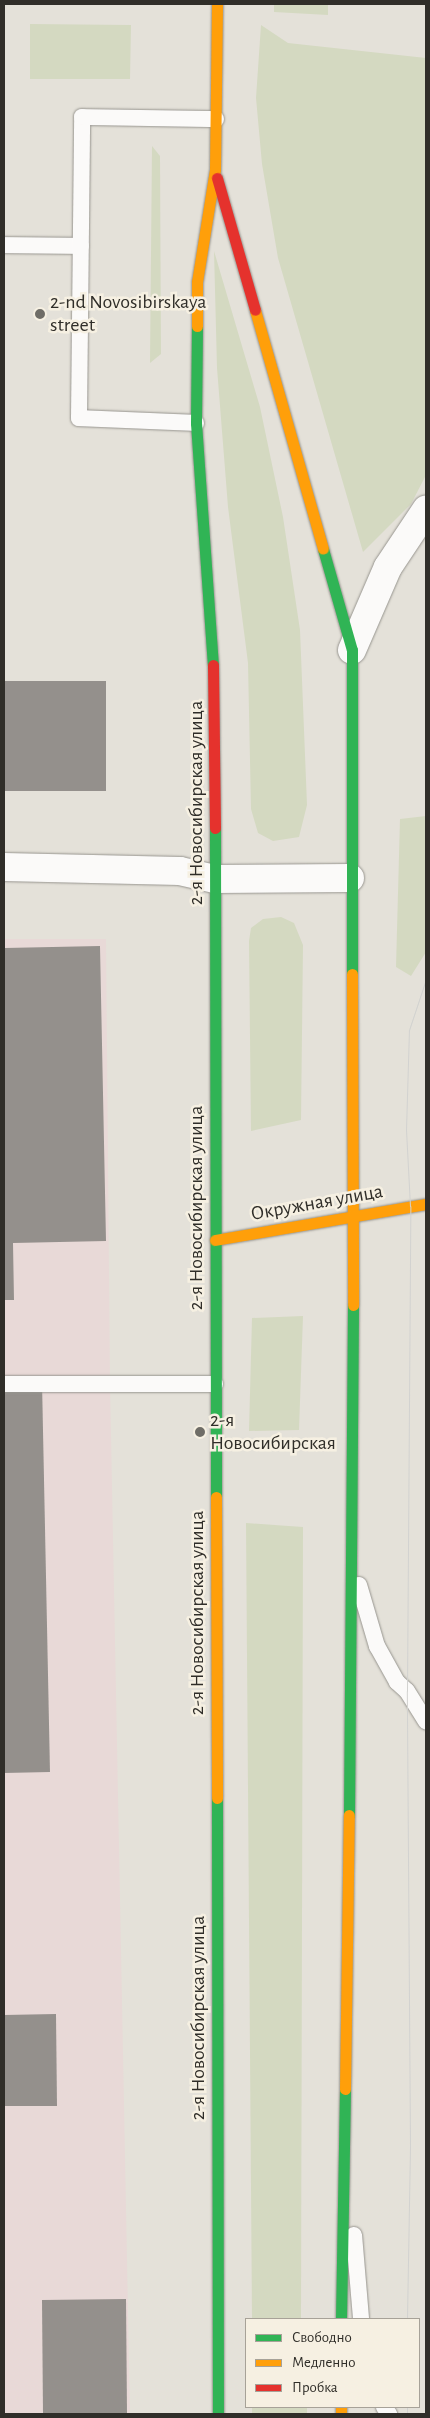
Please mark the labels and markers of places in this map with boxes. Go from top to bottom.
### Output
place label: 2-nd Novosibirskaya street [50,290,206,337]
marker: 2-nd Novosibirskaya street [34,308,46,320]
place label: 2-я Новосибирская [210,1408,336,1455]
marker: 2-я Новосибирская [194,1426,206,1438]

